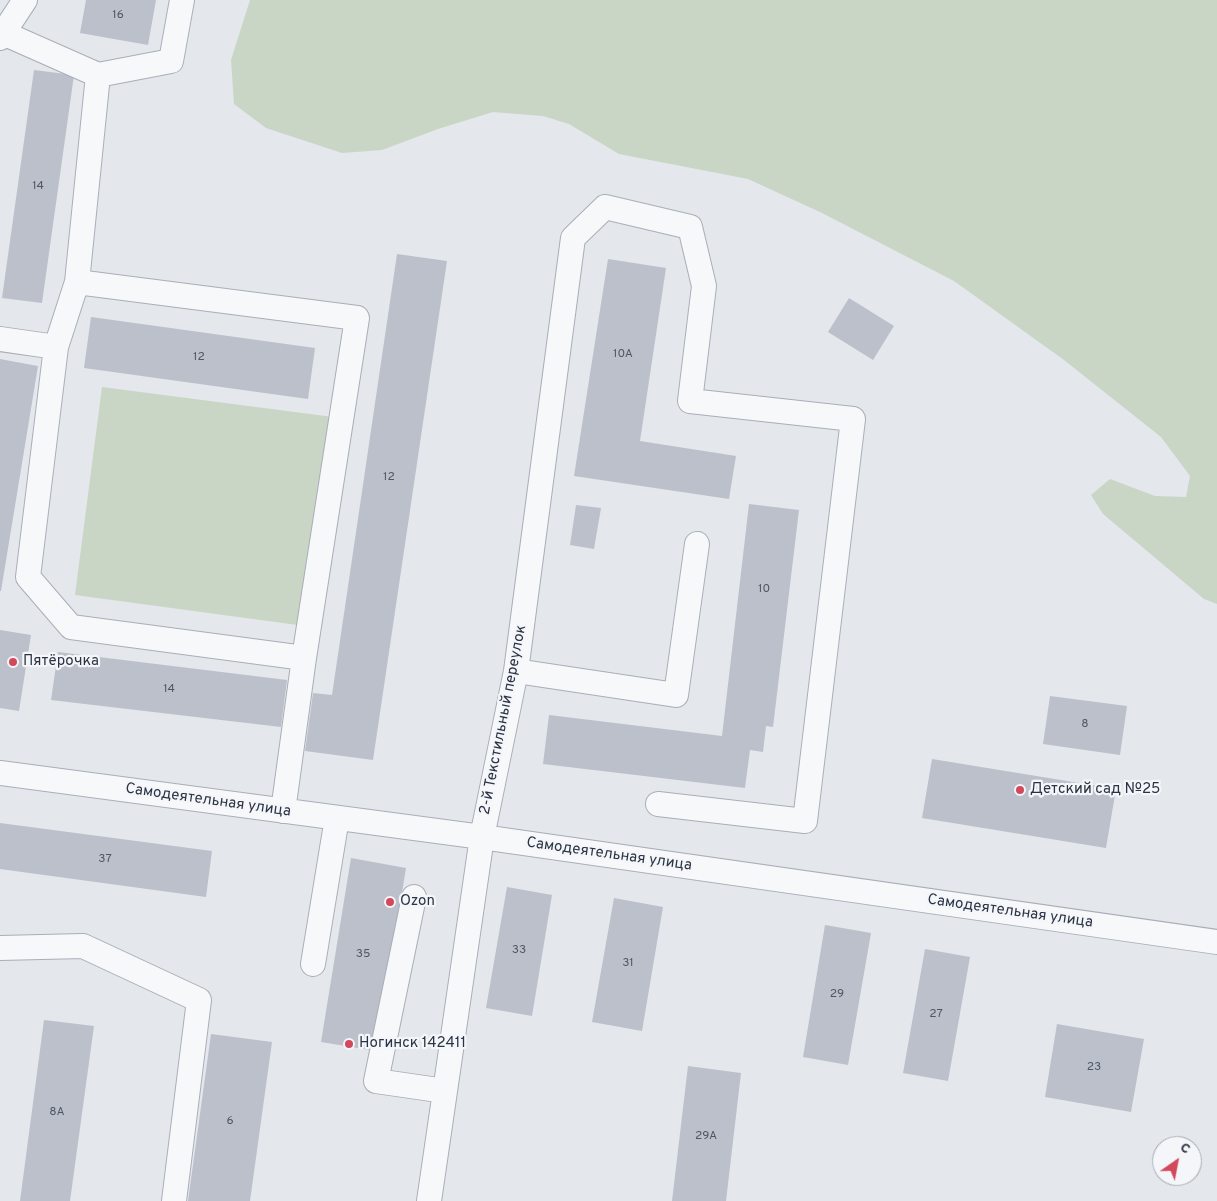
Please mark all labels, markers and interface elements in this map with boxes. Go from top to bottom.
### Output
house number: 16 [112,9,124,23]
house number: 14 [32,180,44,194]
house number: 10А [613,348,633,362]
house number: 12 [193,351,205,365]
house number: 12 [383,471,395,485]
house number: 10 [758,583,770,597]
street label: 2-й Текстильный переулок [477,624,531,816]
place label: Пятёрочка [23,653,99,671]
marker: Пятёрочка [7,656,19,668]
house number: 14 [163,683,175,697]
house number: 8 [1081,718,1089,732]
street label: Самодеятельная улица [124,780,292,822]
place label: Детский сад №25 [1030,781,1160,799]
marker: Детский сад №25 [1014,784,1026,796]
street label: Самодеятельная улица [525,834,693,876]
house number: 37 [98,853,112,867]
street label: Самодеятельная улица [926,891,1094,933]
place label: Ozon [400,893,435,911]
marker: Ozon [384,896,396,908]
house number: 33 [512,944,526,958]
house number: 35 [356,948,370,962]
house number: 31 [622,957,634,971]
house number: 29 [830,988,844,1002]
house number: 27 [929,1008,943,1022]
place label: Ногинск 142411 [359,1035,466,1053]
marker: Ногинск 142411 [343,1038,355,1050]
house number: 23 [1087,1061,1101,1075]
house number: 8А [49,1106,65,1120]
house number: 6 [226,1115,234,1129]
house number: 29А [695,1130,717,1144]
north arrow [1152,1136,1202,1186]
text: С [1177,1139,1193,1158]

